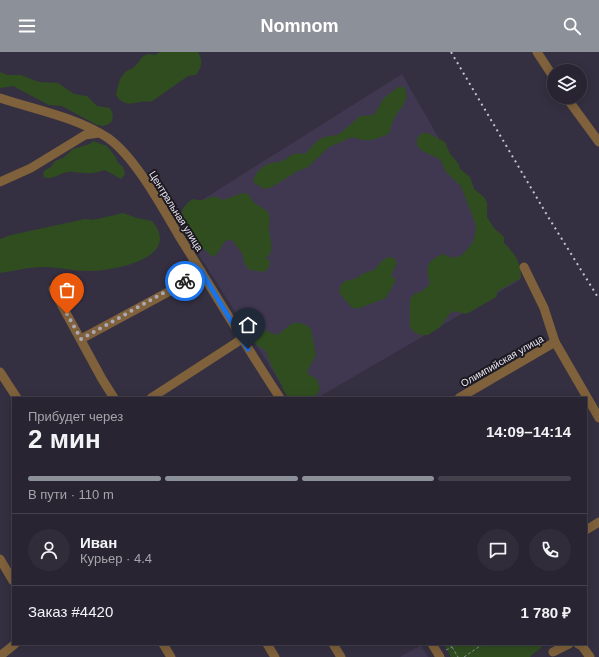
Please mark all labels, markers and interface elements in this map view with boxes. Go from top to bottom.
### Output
icon: menu [16,15,38,37]
icon: search [561,15,583,37]
text: Nomnom [261,16,339,36]
map controls [547,64,587,104]
button: layers [547,64,587,104]
street label: Центральная улица [147,169,205,253]
courier [165,261,205,301]
icon: bike [174,270,196,292]
pin [50,273,84,314]
icon: bag [56,279,78,301]
pin [231,308,265,349]
icon: home [237,314,259,336]
street label: Олимпийская улица [459,333,546,389]
text: Прибудет через [28,409,123,424]
text: 14:09–14:14 [486,423,571,440]
text: 2 мин [28,424,101,454]
text: В пути · 110 m [28,487,114,502]
button: person [28,529,70,571]
button: chat [477,529,519,571]
button: phone [529,529,571,571]
text: Иван [80,534,117,551]
text: Курьер · 4.4 [80,551,152,566]
text: Заказ #4420 [28,603,113,620]
text: 1 780 ₽ [521,604,571,621]

